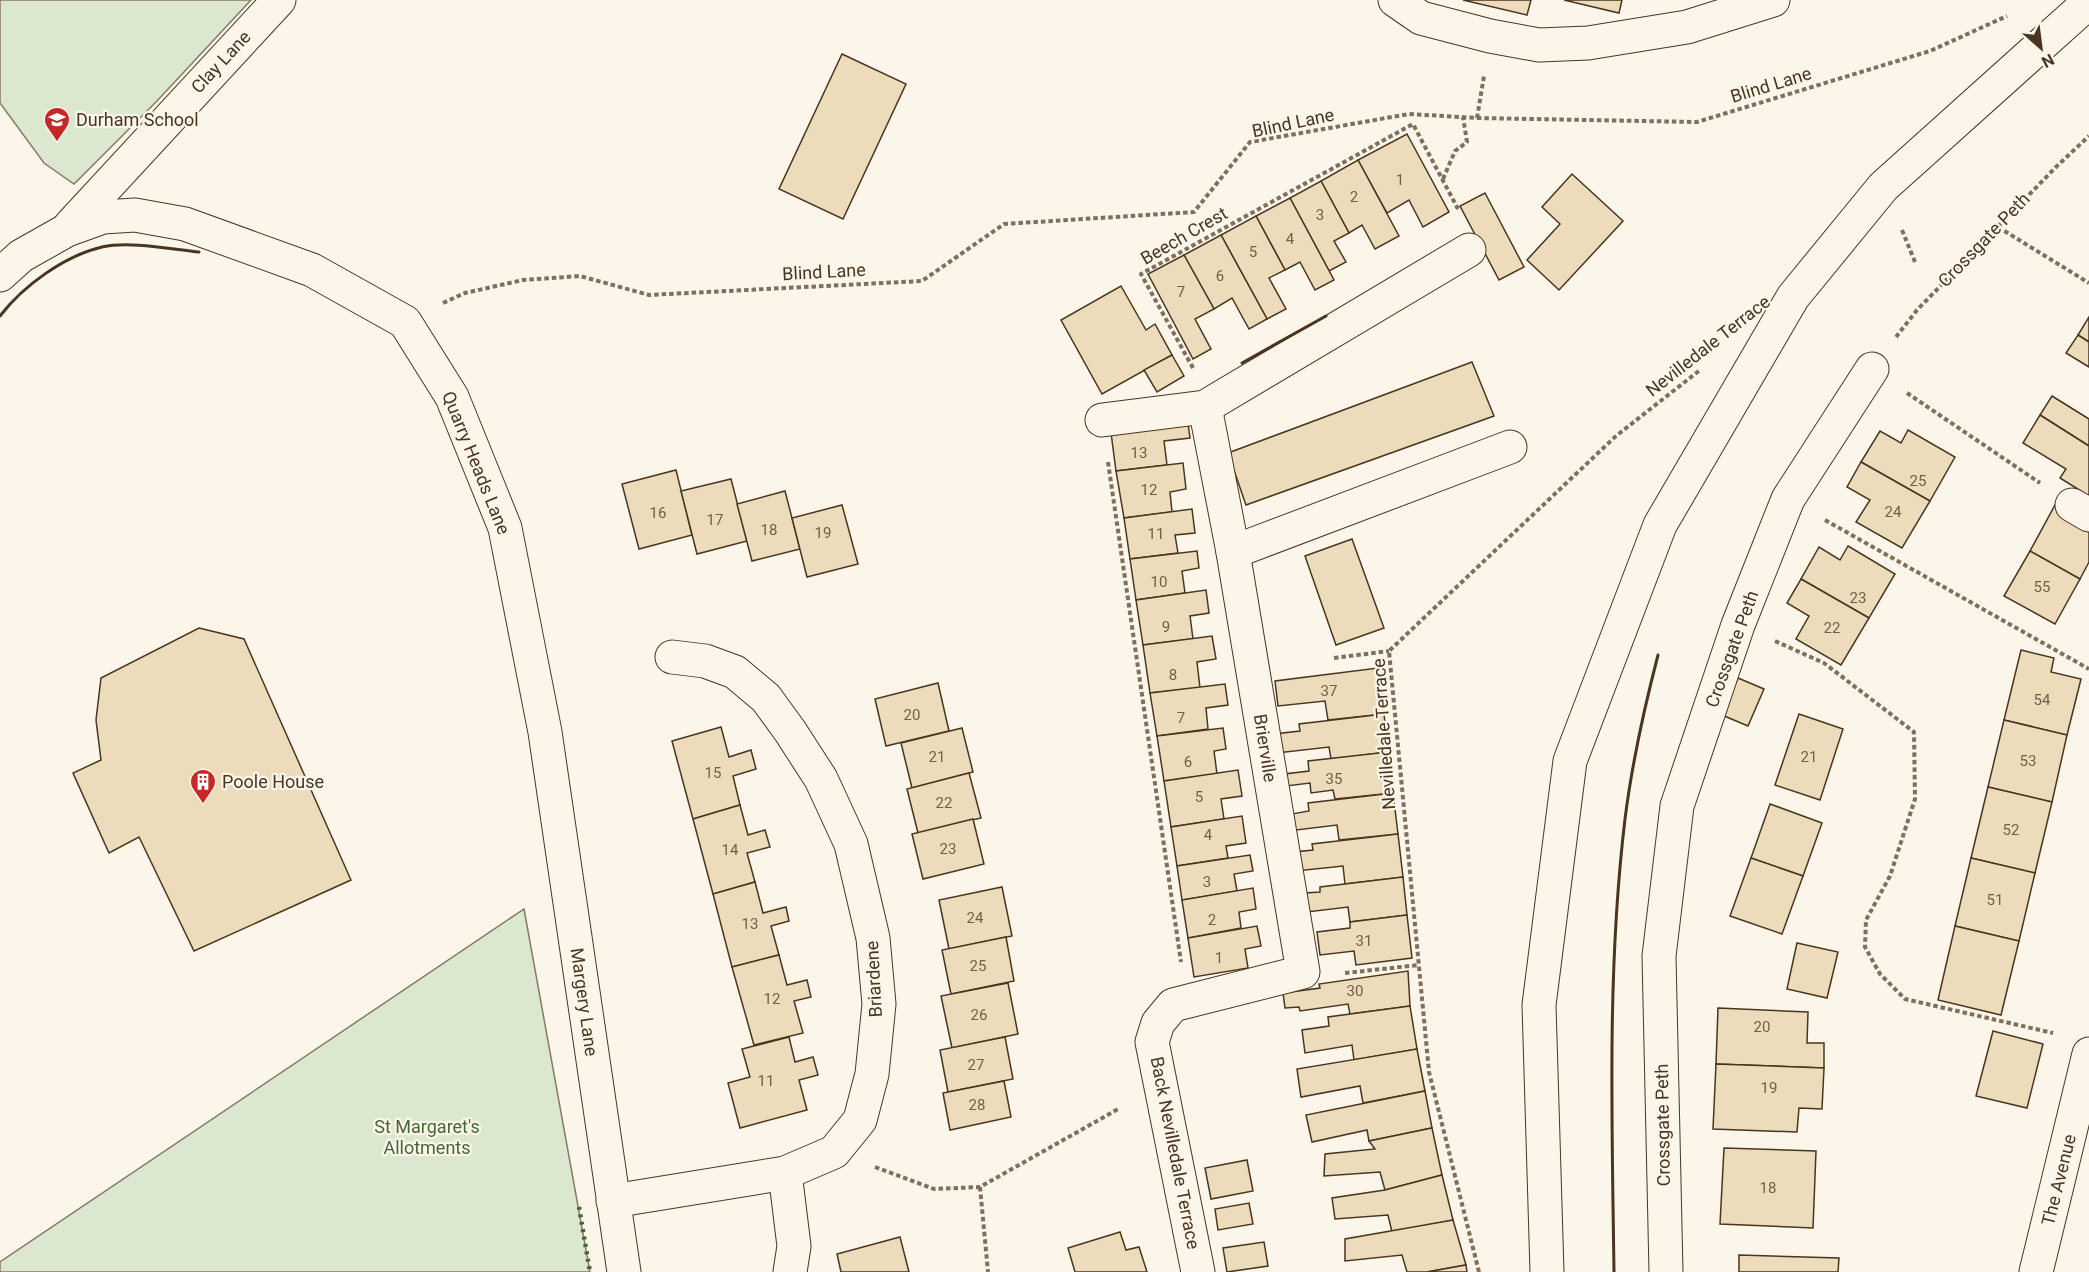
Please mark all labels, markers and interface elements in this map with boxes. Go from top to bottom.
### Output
north arrow [2011,18,2071,78]
street label: Clay Lane [186,26,255,97]
text: N [2038,50,2057,72]
street label: Blind Lane [1728,62,1814,107]
street label: Blind Lane [1250,104,1336,141]
school or university icon: Durham School [42,105,72,143]
place label: Durham School [76,109,199,130]
house number: 1 [1396,171,1404,189]
house number: 2 [1350,188,1358,206]
street label: Crossgate Peth [1933,188,2034,291]
street label: Beech Crest [1137,202,1231,269]
house number: 3 [1316,206,1324,224]
house number: 4 [1286,230,1295,248]
house number: 5 [1249,243,1257,261]
street label: Blind Lane [782,259,866,284]
house number: 6 [1216,267,1224,285]
house number: 7 [1177,283,1185,301]
street label: Nevilledale Terrace [1641,291,1774,401]
street label: Quarry Heads Lane [438,388,515,537]
house number: 13 [1131,444,1147,462]
house number: 25 [1910,472,1926,490]
house number: 12 [1141,481,1157,499]
house number: 24 [1885,503,1902,521]
house number: 16 [650,504,666,522]
house number: 17 [707,511,723,529]
house number: 18 [761,521,777,539]
house number: 19 [815,524,831,542]
house number: 11 [1148,525,1164,543]
house number: 10 [1151,573,1167,591]
house number: 55 [2034,578,2050,596]
street label: Crossgate Peth [1701,588,1762,710]
house number: 23 [1850,589,1866,607]
house number: 9 [1162,618,1170,636]
house number: 22 [1824,619,1840,637]
street label: Nevilledale Terrace [1368,658,1399,810]
house number: 8 [1169,666,1177,684]
house number: 37 [1321,682,1337,700]
house number: 54 [2034,691,2051,709]
house number: 20 [904,706,920,724]
house number: 7 [1177,709,1185,727]
street label: Brierville [1250,712,1281,784]
house number: 21 [929,748,945,766]
house number: 21 [1801,748,1817,766]
house number: 53 [2020,752,2036,770]
house number: 6 [1184,753,1192,771]
house number: 15 [705,764,721,782]
building icon: Poole House [188,767,218,805]
house number: 35 [1326,770,1342,788]
place label: Poole House [222,771,324,792]
house number: 5 [1195,788,1203,806]
house number: 22 [936,794,952,812]
house number: 52 [2003,821,2019,839]
house number: 4 [1204,826,1213,844]
house number: 23 [940,840,956,858]
house number: 14 [722,841,739,859]
house number: 3 [1203,873,1211,891]
house number: 51 [1987,891,2003,909]
house number: 24 [967,909,984,927]
house number: 2 [1208,911,1216,929]
house number: 13 [742,915,758,933]
house number: 31 [1356,932,1372,950]
street label: Briardene [861,940,886,1018]
street label: Margery Lane [566,946,602,1058]
house number: 1 [1215,949,1223,967]
house number: 25 [970,957,986,975]
house number: 30 [1347,982,1363,1000]
house number: 12 [764,990,780,1008]
house number: 26 [971,1006,987,1024]
house number: 20 [1754,1018,1770,1036]
street label: Back Nevilledale Terrace [1147,1055,1204,1251]
house number: 27 [968,1056,984,1074]
street label: Crossgate Peth [1651,1063,1674,1187]
house number: 11 [758,1072,774,1090]
house number: 19 [1761,1079,1777,1097]
house number: 28 [969,1096,985,1114]
park label: St Margaret's Allotments [374,1116,480,1158]
street label: The Avenue [2037,1132,2080,1228]
house number: 18 [1760,1179,1776,1197]

